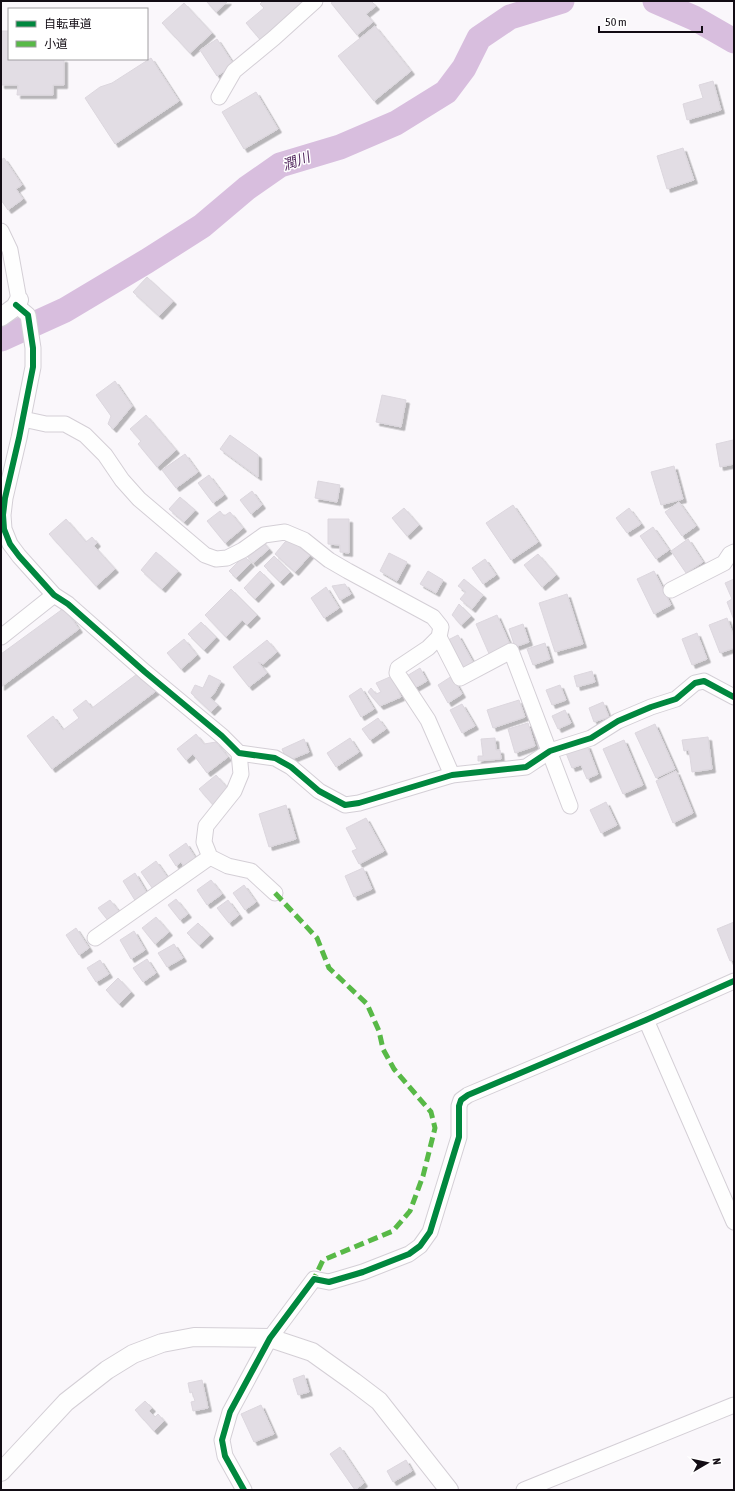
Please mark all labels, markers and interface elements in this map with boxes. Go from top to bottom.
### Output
legend [8,8,148,60]
scale bar [599,8,702,34]
text: 50 m [605,15,627,29]
text: 自転車道 [44,17,92,31]
text: 小道 [44,37,68,51]
water label: 潤川 [280,148,314,173]
north arrow [687,1443,727,1483]
text: N [710,1457,723,1466]

